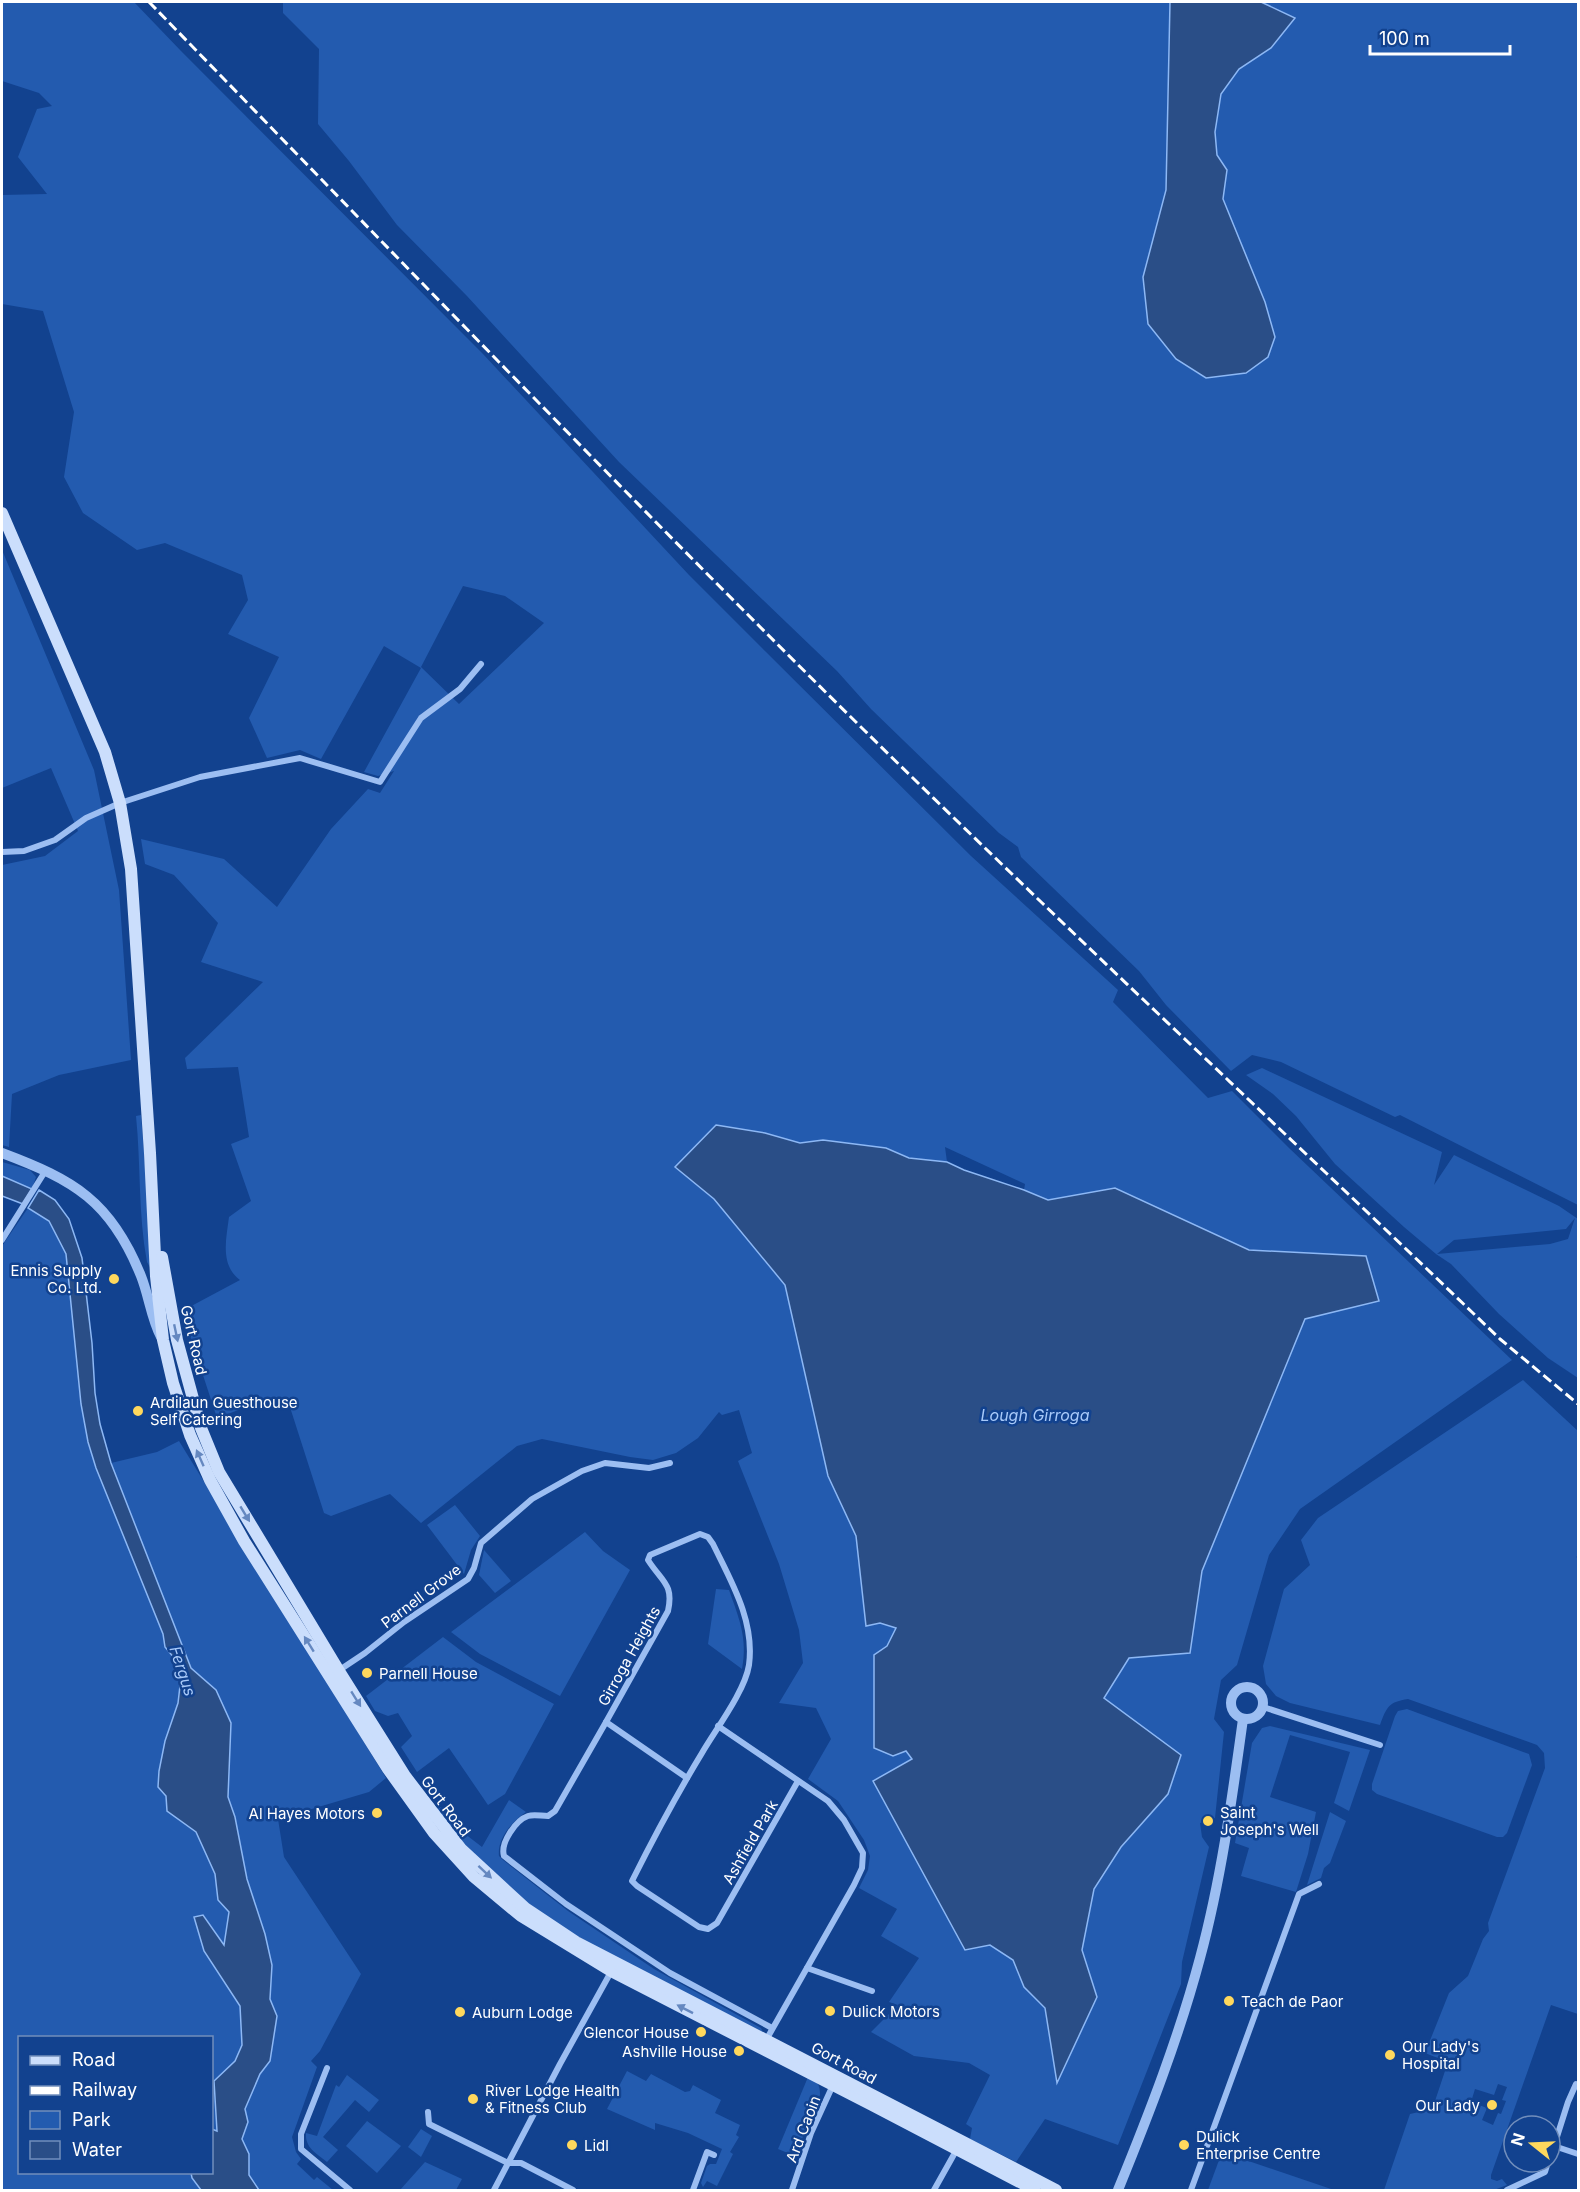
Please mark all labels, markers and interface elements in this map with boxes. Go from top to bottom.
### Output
scale bar [1370,18,1510,56]
text: 100 m [1379,28,1430,49]
place label: Ennis Supply Co. Ltd. [10,1261,103,1297]
marker: Ennis Supply Co. Ltd. [107,1272,121,1286]
street label: Gort Road [177,1303,211,1377]
one-way arrow [172,1324,181,1343]
place label: Ardilaun Guesthouse Self Catering [150,1393,298,1429]
marker: Ardilaun Guesthouse Self Catering [131,1404,145,1418]
water label: Lough Girroga [981,1405,1090,1425]
one-way arrow [195,1449,204,1466]
one-way arrow [239,1506,250,1522]
street label: Parnell Grove [377,1560,465,1632]
street label: Girroga Heights [594,1603,664,1709]
one-way arrow [303,1636,314,1652]
water label: Fergus [166,1643,200,1699]
place label: Parnell House [379,1664,478,1683]
marker: Parnell House [360,1666,374,1680]
one-way arrow [351,1691,362,1707]
street label: Gort Road [417,1772,475,1840]
street label: Ashfield Park [718,1796,782,1888]
place label: Saint Joseph's Well [1220,1803,1319,1839]
place label: Al Hayes Motors [249,1804,365,1823]
marker: Al Hayes Motors [370,1806,384,1820]
marker: Saint Joseph's Well [1201,1814,1215,1828]
one-way arrow [478,1864,492,1878]
place label: Teach de Paor [1241,1992,1344,2011]
marker: Teach de Paor [1222,1994,1236,2008]
place label: Dulick Motors [842,2002,940,2021]
place label: Auburn Lodge [472,2003,573,2022]
one-way arrow [676,2004,693,2014]
marker: Dulick Motors [823,2004,837,2018]
marker: Auburn Lodge [453,2005,467,2019]
place label: Glencor House [583,2023,689,2042]
marker: Glencor House [694,2025,708,2039]
legend [18,2036,213,2174]
place label: Our Lady's Hospital [1402,2037,1479,2073]
street label: Gort Road [808,2038,880,2088]
place label: Ashville House [622,2042,727,2061]
marker: Ashville House [732,2044,746,2058]
marker: Our Lady's Hospital [1383,2048,1397,2062]
text: Road [72,2049,115,2070]
text: Railway [72,2079,137,2100]
place label: River Lodge Health & Fitness Club [485,2081,620,2117]
marker: River Lodge Health & Fitness Club [466,2092,480,2106]
street label: Ard Caoin [782,2093,824,2165]
place label: Our Lady [1415,2096,1481,2115]
marker: Our Lady [1485,2098,1499,2112]
text: Park [72,2109,111,2130]
north arrow [1502,2114,1562,2174]
place label: Dulick Enterprise Centre [1196,2127,1320,2163]
text: N [1506,2130,1529,2148]
place label: Lidl [584,2136,609,2155]
marker: Lidl [565,2138,579,2152]
marker: Dulick Enterprise Centre [1177,2138,1191,2152]
text: Water [72,2139,122,2160]

